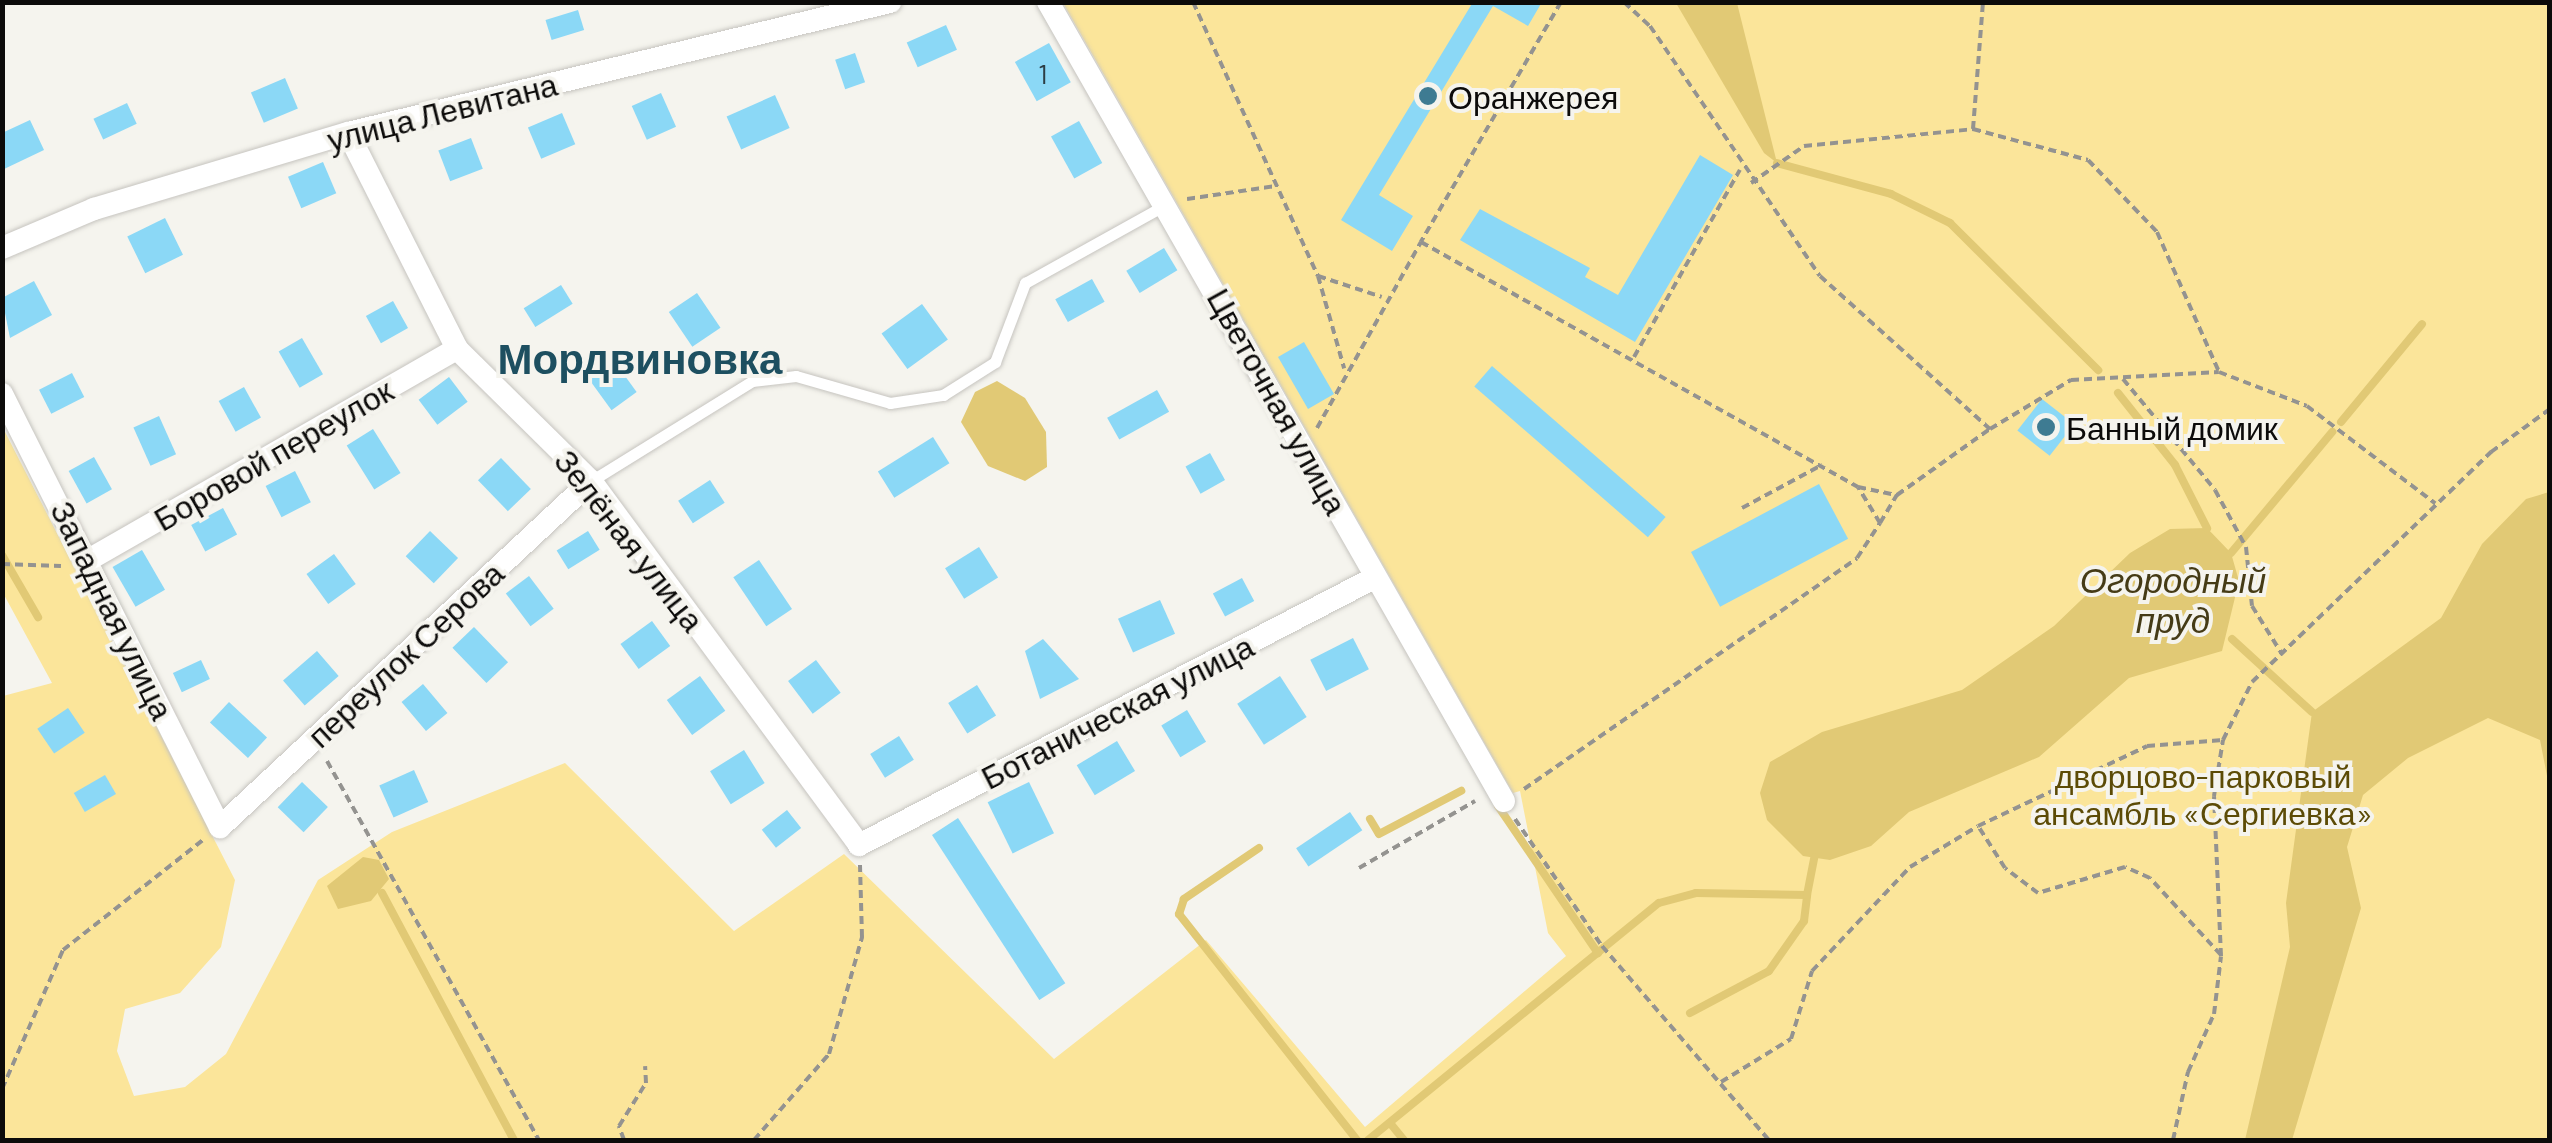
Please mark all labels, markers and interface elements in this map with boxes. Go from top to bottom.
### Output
house number: 1 [1038,56,1048,90]
street label: улица Левитана [323,64,561,158]
place label: Оранжерея [1448,77,1618,115]
marker: Оранжерея [1417,85,1439,107]
street label: Цветочная улица [1200,281,1356,521]
district label: Мордвиновка [498,332,782,382]
street label: Боровой переулок [147,370,399,538]
place label: Банный домик [2066,408,2278,446]
marker: Банный домик [2035,416,2057,438]
street label: Зелёная улица [547,442,713,638]
street label: Западная улица [44,495,182,725]
street label: переулок Серова [299,553,511,755]
water label: Огородный пруд [2080,558,2266,640]
street label: Ботаническая улица [974,626,1260,796]
park label: дворцово-парковый ансамбль «Сергиевка» [2033,757,2373,832]

